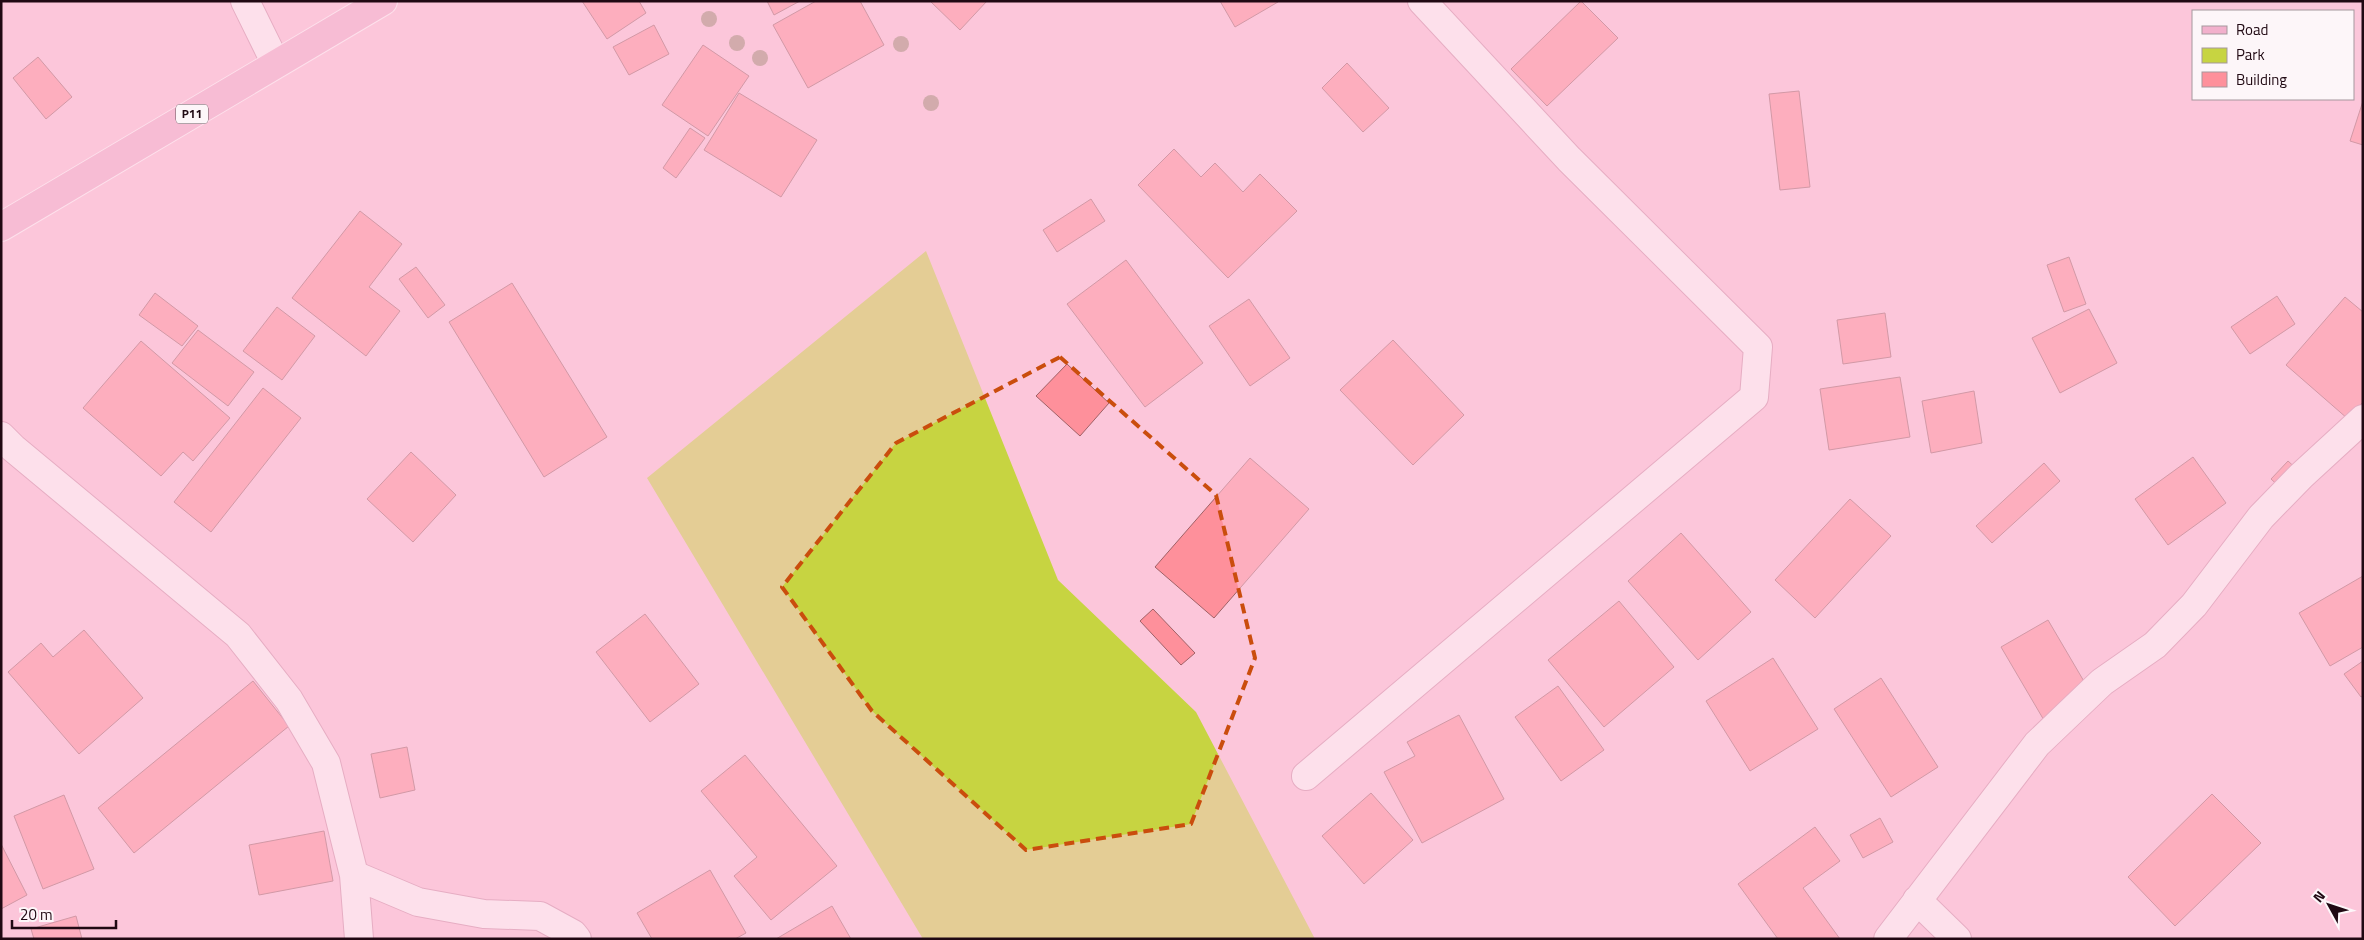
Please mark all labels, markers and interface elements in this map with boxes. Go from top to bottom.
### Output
legend [2192,10,2354,100]
text: Road [2236,18,2268,41]
text: Park [2236,43,2265,66]
text: Building [2236,68,2287,91]
road number: P11 [176,105,208,124]
north arrow [2304,880,2354,930]
text: N [2307,886,2330,907]
scale bar [12,898,116,930]
text: 20 m [20,903,53,926]

